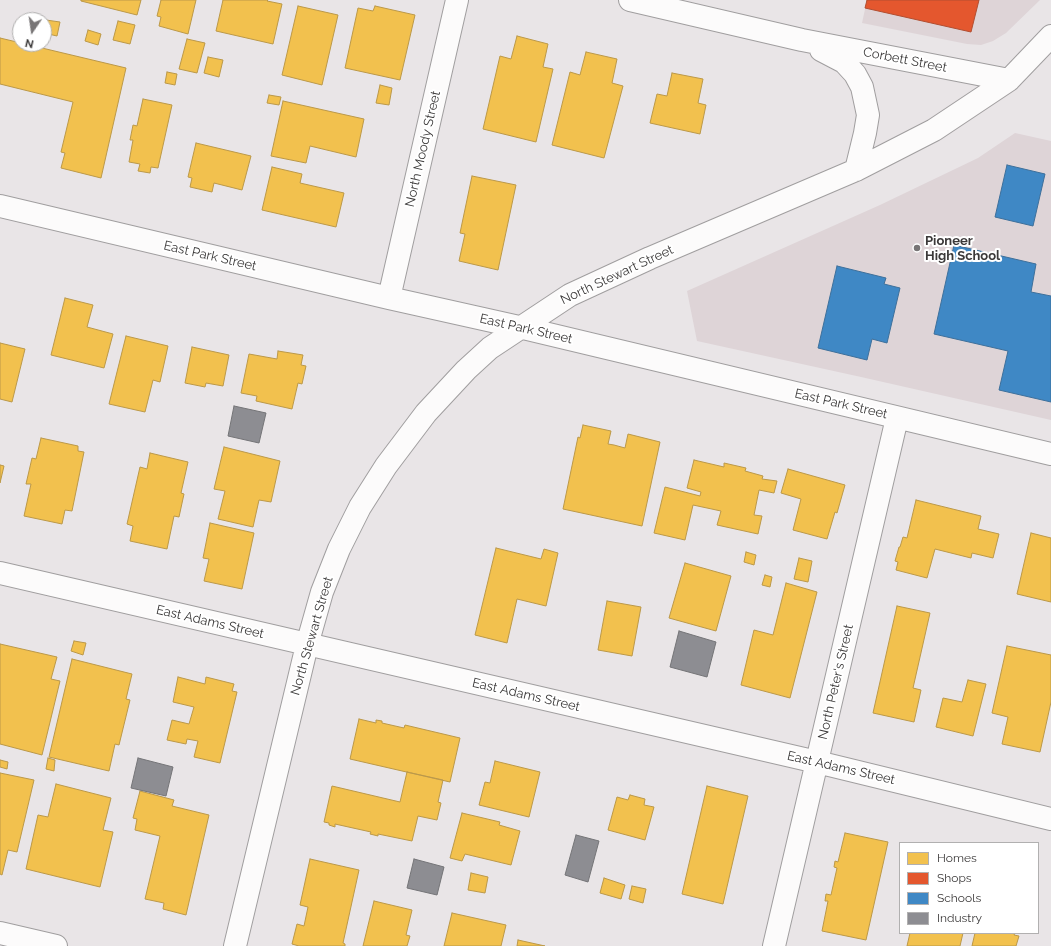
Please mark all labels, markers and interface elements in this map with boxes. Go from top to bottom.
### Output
north arrow [12,12,52,52]
text: N [24,36,35,50]
street label: Corbett Street [862,44,948,76]
street label: North Moody Street [402,89,444,209]
place label: Pioneer High School [925,233,1000,264]
street label: East Park Street [162,238,258,274]
street label: North Stewart Street [558,242,676,308]
marker: Pioneer High School [912,243,922,253]
street label: East Park Street [478,311,574,347]
street label: East Park Street [793,386,889,422]
street label: North Stewart Street [288,575,336,697]
street label: East Adams Street [155,602,265,642]
street label: North Peter's Street [815,623,857,741]
street label: East Adams Street [471,675,581,715]
street label: East Adams Street [786,748,896,788]
legend [899,842,1039,934]
text: Homes [937,851,977,865]
text: Shops [937,871,972,885]
text: Schools [937,891,981,905]
text: Industry [937,911,982,925]

